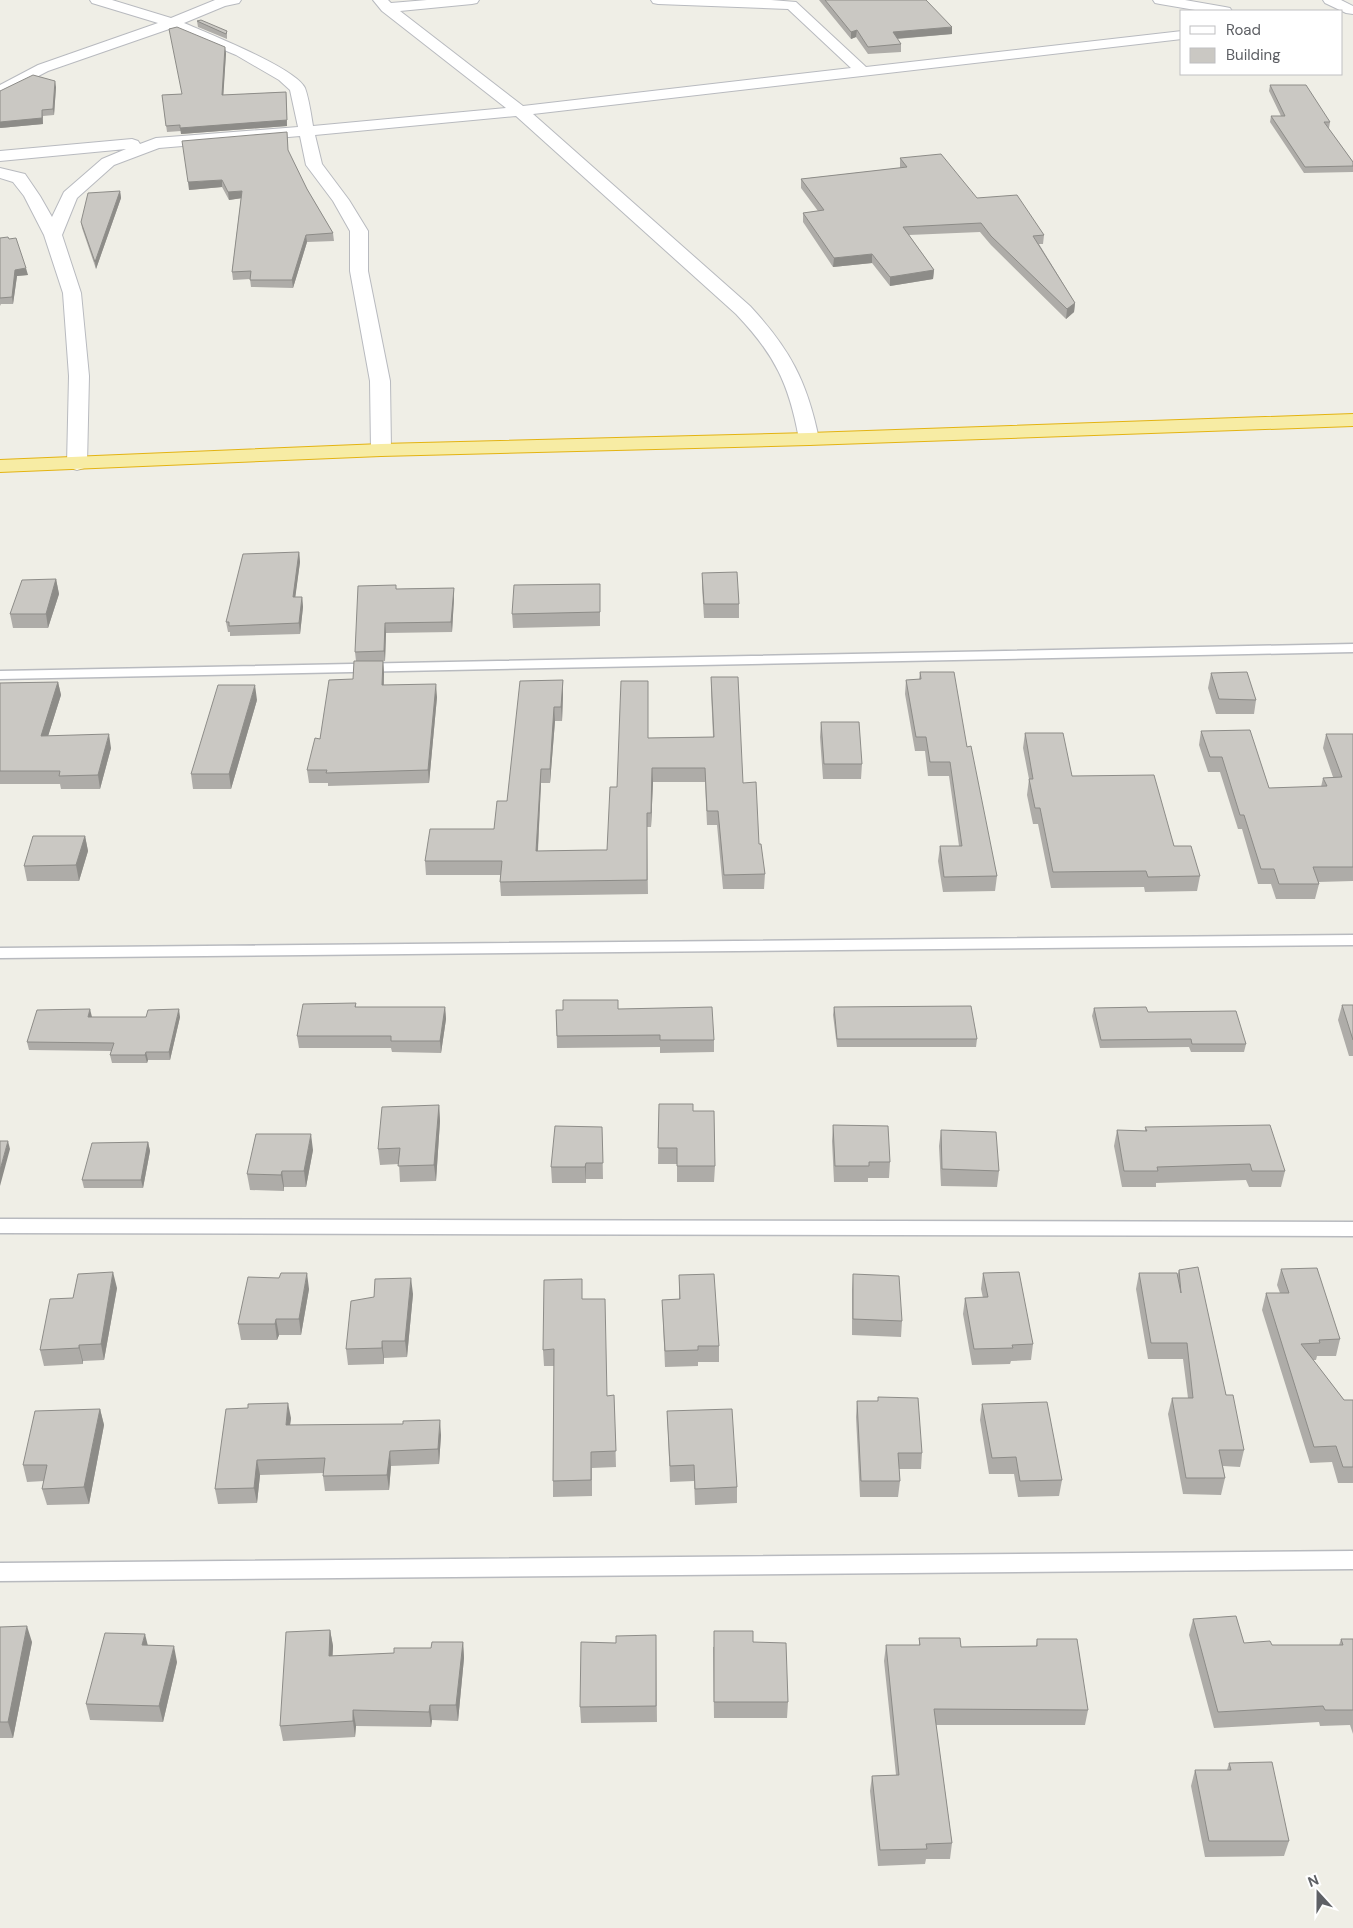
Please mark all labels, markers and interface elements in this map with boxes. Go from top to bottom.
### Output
legend [1180,10,1343,75]
text: Road [1226,20,1261,40]
text: Building [1226,45,1281,65]
north arrow [1293,1868,1343,1918]
text: N [1305,1871,1321,1891]

